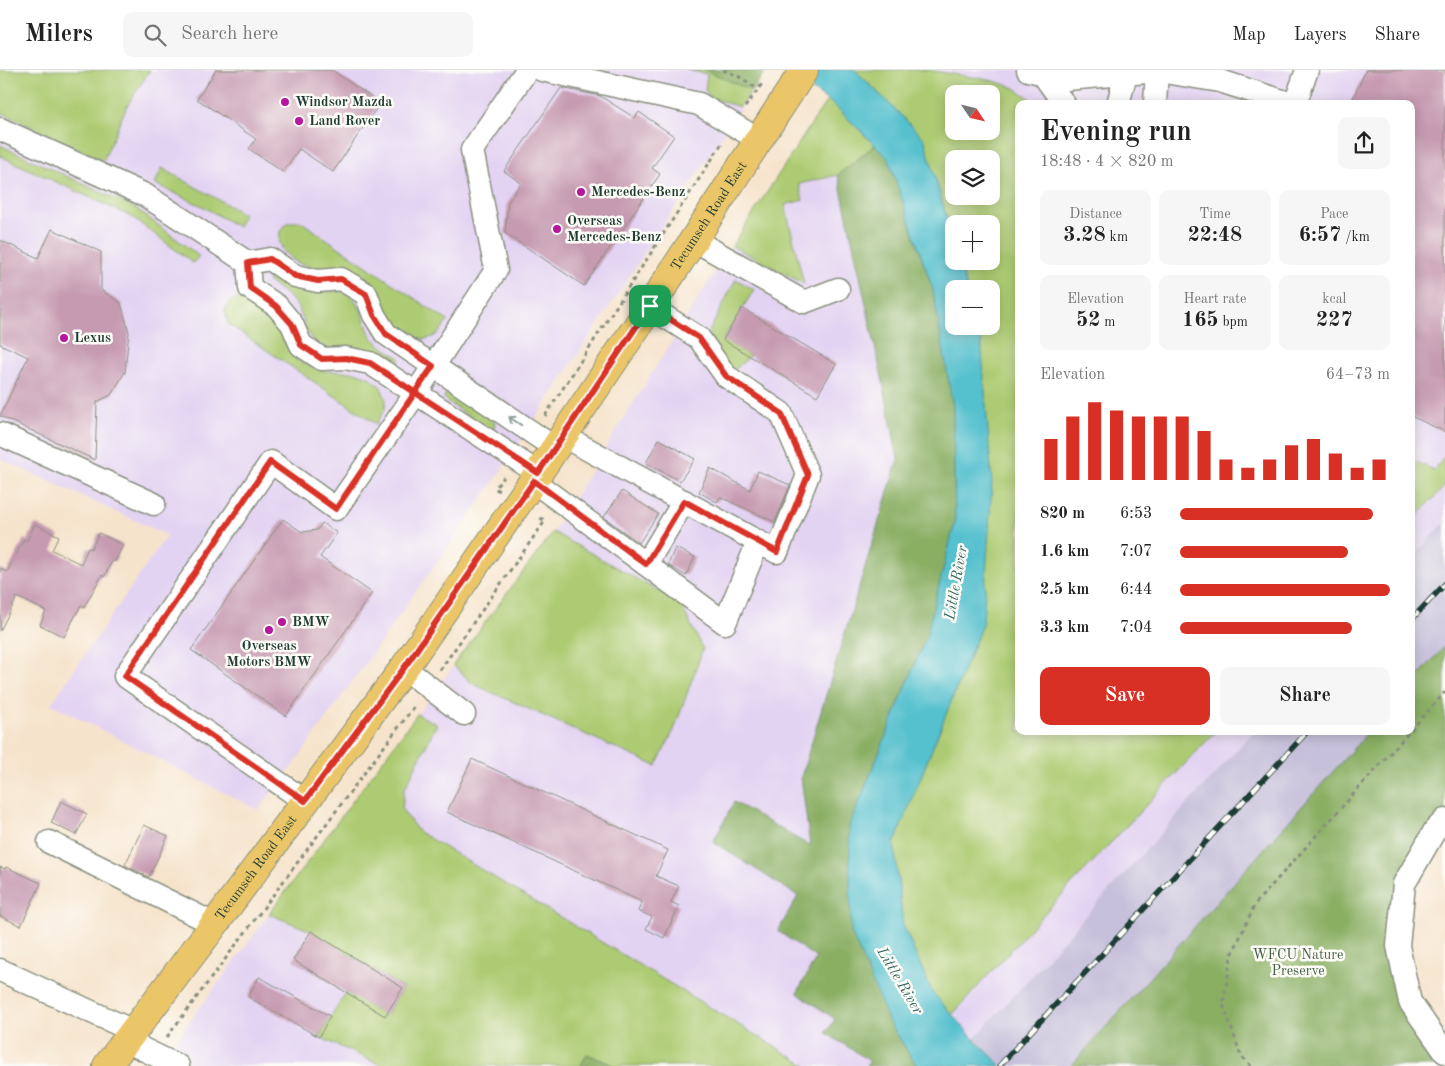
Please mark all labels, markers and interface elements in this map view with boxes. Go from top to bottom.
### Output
search box [123,12,473,57]
icon: search [141,21,169,49]
text: Milers [25,23,93,47]
text: Search here [181,25,278,44]
text: Map [1232,26,1266,44]
text: Layers [1294,26,1346,44]
text: Share [1374,26,1420,44]
north arrow [945,85,1000,140]
map controls [945,85,1000,335]
place label: Windsor Mazda [295,95,392,109]
marker: Windsor Mazda [279,96,291,108]
place label: Land Rover [309,114,380,128]
marker: Land Rover [293,115,305,127]
button: share [1338,117,1390,169]
text: Evening run [1040,119,1192,147]
button: layers [945,150,1000,205]
text: 18:48 · 4 × 820 m [1040,154,1173,170]
street label: Tecumseh Road East [669,159,750,273]
place label: Mercedes-Benz [591,185,685,199]
marker: Mercedes-Benz [575,186,587,198]
text: Distance [1069,207,1122,221]
text: Time [1199,207,1231,221]
text: Pace [1320,207,1349,221]
place label: Overseas Mercedes-Benz [567,214,661,244]
button: + [945,215,1000,270]
marker: Overseas Mercedes-Benz [551,223,563,235]
text: 3.28 [1063,225,1106,246]
text: 22:48 [1188,225,1242,246]
text: 6:57 [1299,225,1341,246]
text: km [1106,230,1128,244]
text: /km [1341,230,1370,244]
button: − [945,280,1000,335]
pin [629,285,671,327]
icon: arrive [636,292,664,320]
text: Elevation [1067,292,1124,306]
text: Heart rate [1184,292,1246,306]
text: kcal [1322,292,1346,306]
text: 52 [1076,310,1100,331]
text: 165 [1182,310,1219,331]
text: 227 [1316,310,1353,331]
text: m [1100,315,1115,329]
text: bpm [1219,315,1248,329]
place label: Lexus [74,331,111,345]
marker: Lexus [58,332,70,344]
text: Elevation [1040,367,1105,383]
text: 64–73 m [1326,367,1390,383]
one-way arrow [508,416,522,426]
text: 820 m [1040,506,1085,522]
text: 6:53 [1120,506,1152,522]
water label: Little River [943,544,971,622]
text: 1.6 km [1040,544,1089,560]
text: 7:07 [1120,544,1152,560]
text: 2.5 km [1040,582,1089,598]
text: 6:44 [1120,582,1152,598]
place label: BMW [292,615,329,629]
marker: BMW [276,616,288,628]
text: 3.3 km [1040,620,1089,636]
text: 7:04 [1120,620,1152,636]
marker: Overseas Motors BMW [263,624,275,636]
place label: Overseas Motors BMW [226,639,312,669]
button: Save [1040,667,1210,725]
button: Share [1220,667,1390,725]
street label: Tecumseh Road East [213,813,300,923]
water label: Little River [873,944,925,1017]
park label: WFCU Nature Preserve [1253,948,1343,978]

